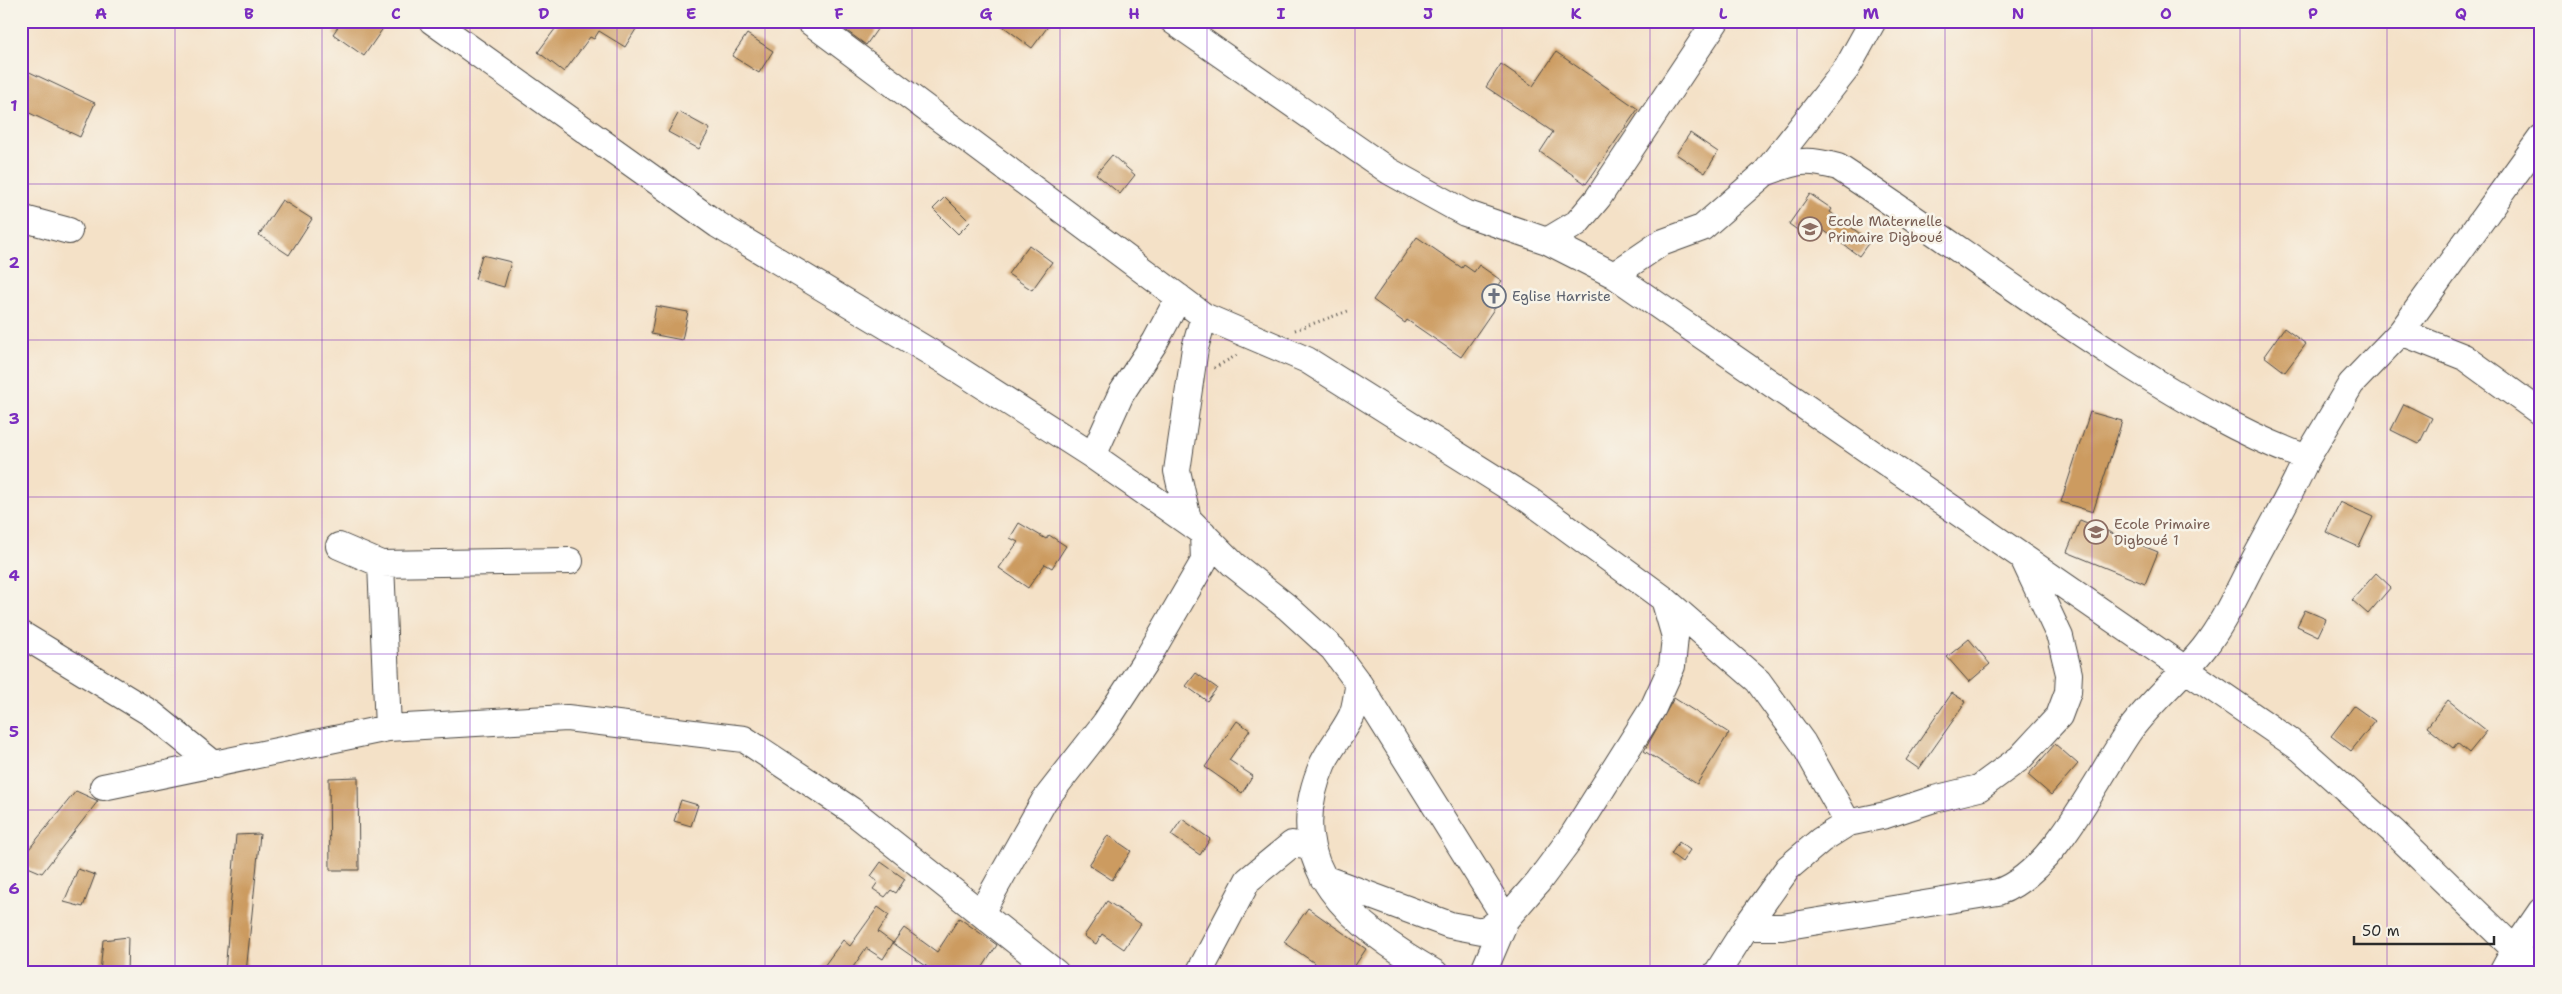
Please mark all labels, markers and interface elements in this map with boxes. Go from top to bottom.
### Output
text: A [95,3,107,24]
text: B [244,3,254,24]
text: C [391,3,401,24]
text: D [538,3,550,24]
text: E [686,3,696,24]
text: F [834,3,844,24]
text: G [980,3,993,24]
text: H [1128,3,1140,24]
text: I [1277,3,1286,24]
text: J [1423,3,1433,24]
text: K [1571,3,1582,24]
text: L [1719,3,1728,24]
text: M [1863,3,1880,24]
text: N [2012,3,2024,24]
text: O [2160,3,2172,24]
text: P [2308,3,2318,24]
text: Q [2455,3,2467,24]
text: 1 [10,95,18,116]
place label: Ecole Maternelle Primaire Digboué [1828,212,1943,246]
school or university icon: Ecole Maternelle Primaire Digboué [1797,216,1823,242]
text: 2 [8,252,20,273]
church icon: Eglise Harriste [1481,283,1507,309]
place label: Eglise Harriste [1512,287,1611,305]
text: 3 [8,408,20,429]
place label: Ecole Primaire Digboué 1 [2114,515,2210,549]
school or university icon: Ecole Primaire Digboué 1 [2083,519,2109,545]
text: 4 [8,565,20,586]
text: 5 [9,721,19,742]
text: 6 [8,878,20,899]
scale bar [2354,914,2494,946]
text: 50 m [2362,921,2400,941]

